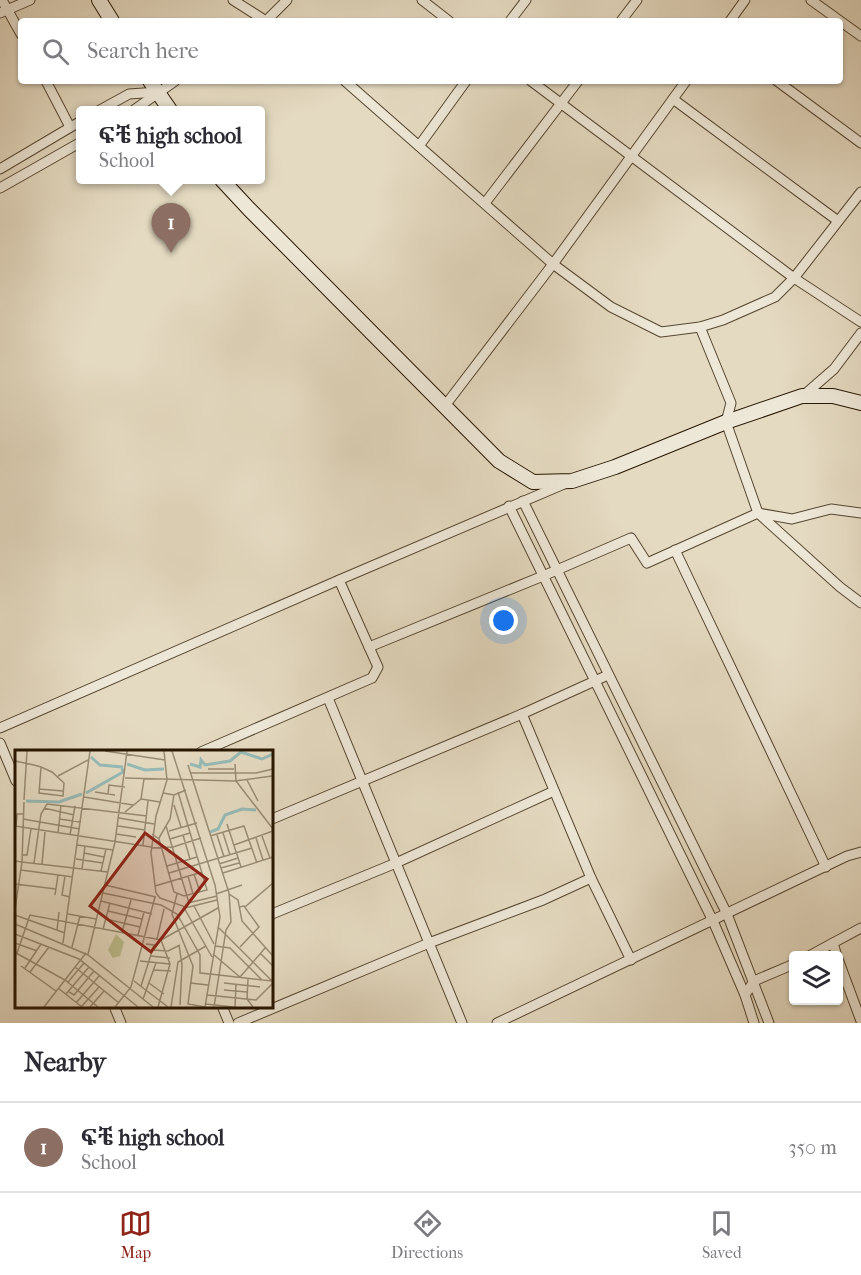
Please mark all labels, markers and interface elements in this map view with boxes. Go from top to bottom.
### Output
search box [18,18,843,84]
icon: search [39,35,72,68]
text: Search here [87,38,199,64]
popup [76,106,265,184]
text: ፍቼ high school [99,123,242,149]
text: School [99,149,155,172]
pin: 1 [152,204,190,253]
your location [489,606,518,635]
inset map [15,750,273,1008]
map controls [789,951,843,1005]
button: layers [789,951,843,1005]
text: Nearby [24,1047,106,1078]
text: ፍቼ high school [81,1125,224,1151]
text: 1 [40,1136,47,1159]
text: 350 m [788,1136,837,1159]
text: School [81,1151,137,1174]
tab: Map [119,1207,152,1262]
tab: Directions [391,1207,463,1262]
tab: Saved [702,1207,742,1262]

